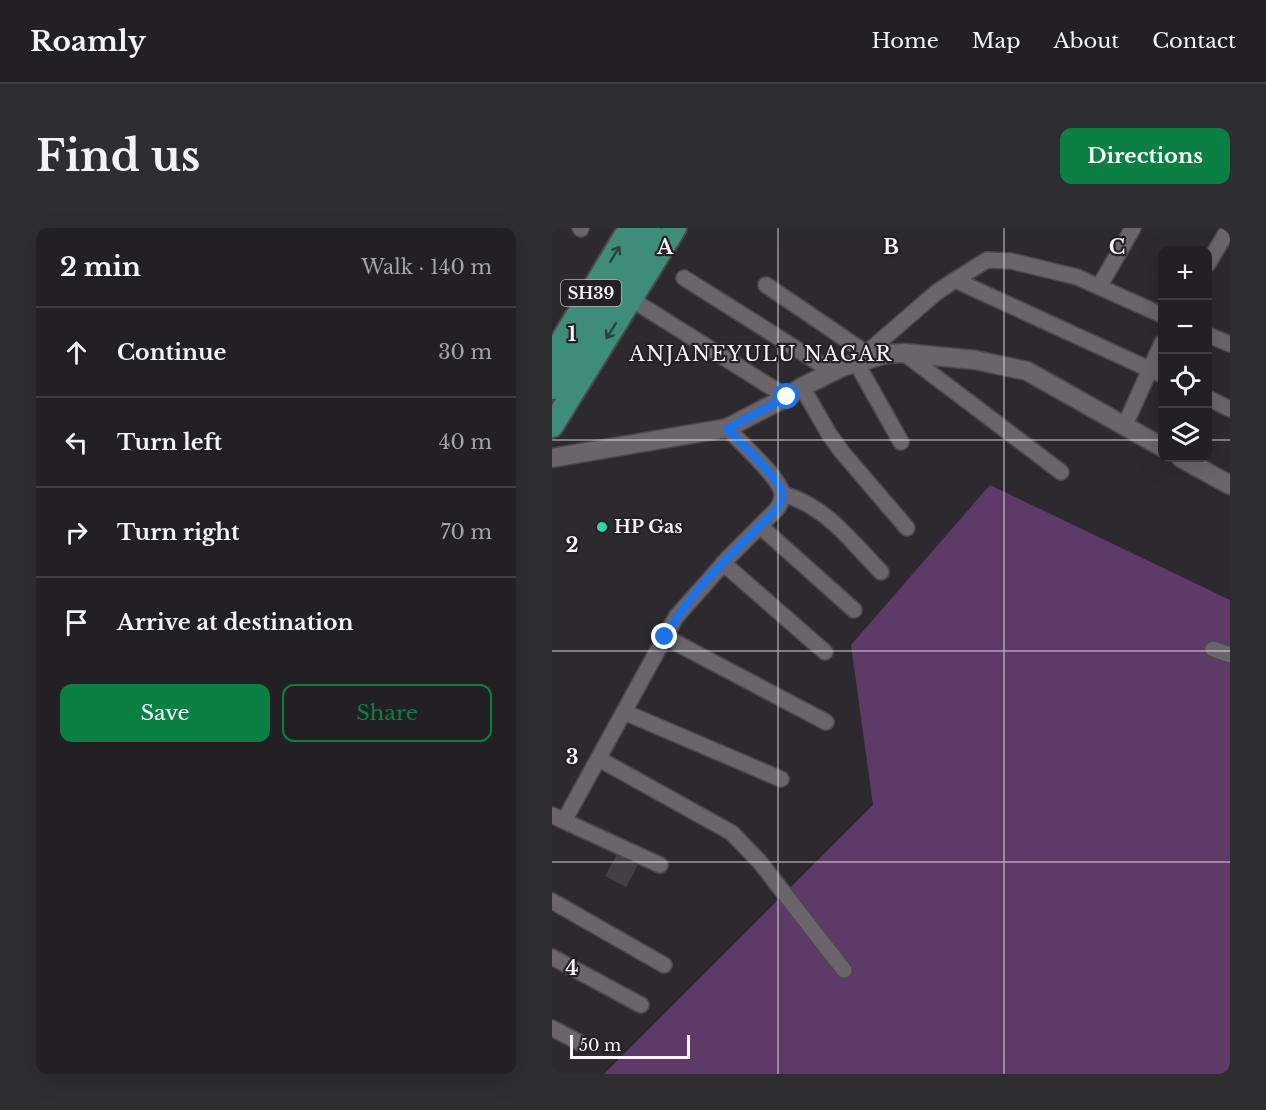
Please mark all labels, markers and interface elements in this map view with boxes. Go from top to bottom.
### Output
text: Roamly [30,24,146,59]
text: Home [872,28,939,54]
text: Map [972,28,1020,54]
text: About [1053,28,1119,54]
text: Contact [1152,28,1236,54]
button: Directions [1060,128,1230,184]
text: Find us [36,130,200,182]
text: A [656,235,674,259]
text: B [883,235,899,259]
text: C [1109,235,1125,259]
one-way arrow [609,246,621,263]
map controls [1158,246,1212,462]
button: + [1158,246,1212,300]
text: 2 min [60,251,141,283]
text: Walk · 140 m [361,255,492,279]
road number: SH39 [561,280,621,306]
button: − [1158,300,1212,354]
text: 1 [568,322,577,346]
one-way arrow [605,322,617,339]
icon: ahead [60,336,93,369]
text: Continue [117,339,226,366]
text: 30 m [438,340,492,364]
district label: ANJANEYULU NAGAR [628,342,893,366]
button: locate [1158,354,1212,408]
route start [773,383,799,409]
button: layers [1158,408,1212,462]
icon: left [60,426,93,459]
text: Turn left [117,429,222,456]
text: 40 m [439,430,492,454]
icon: right [60,516,93,549]
place label: HP Gas [614,516,683,538]
text: Turn right [117,519,239,546]
text: 70 m [440,520,492,544]
marker: HP Gas [595,520,609,534]
text: 2 [565,533,579,557]
icon: arrive [60,606,93,639]
text: Arrive at destination [117,609,354,636]
route end [651,623,677,649]
button: Save [60,684,270,742]
button: Share [282,684,492,742]
text: 3 [566,745,578,769]
text: 4 [565,956,579,980]
scale bar [570,1032,690,1060]
text: 50 m [579,1035,621,1055]

